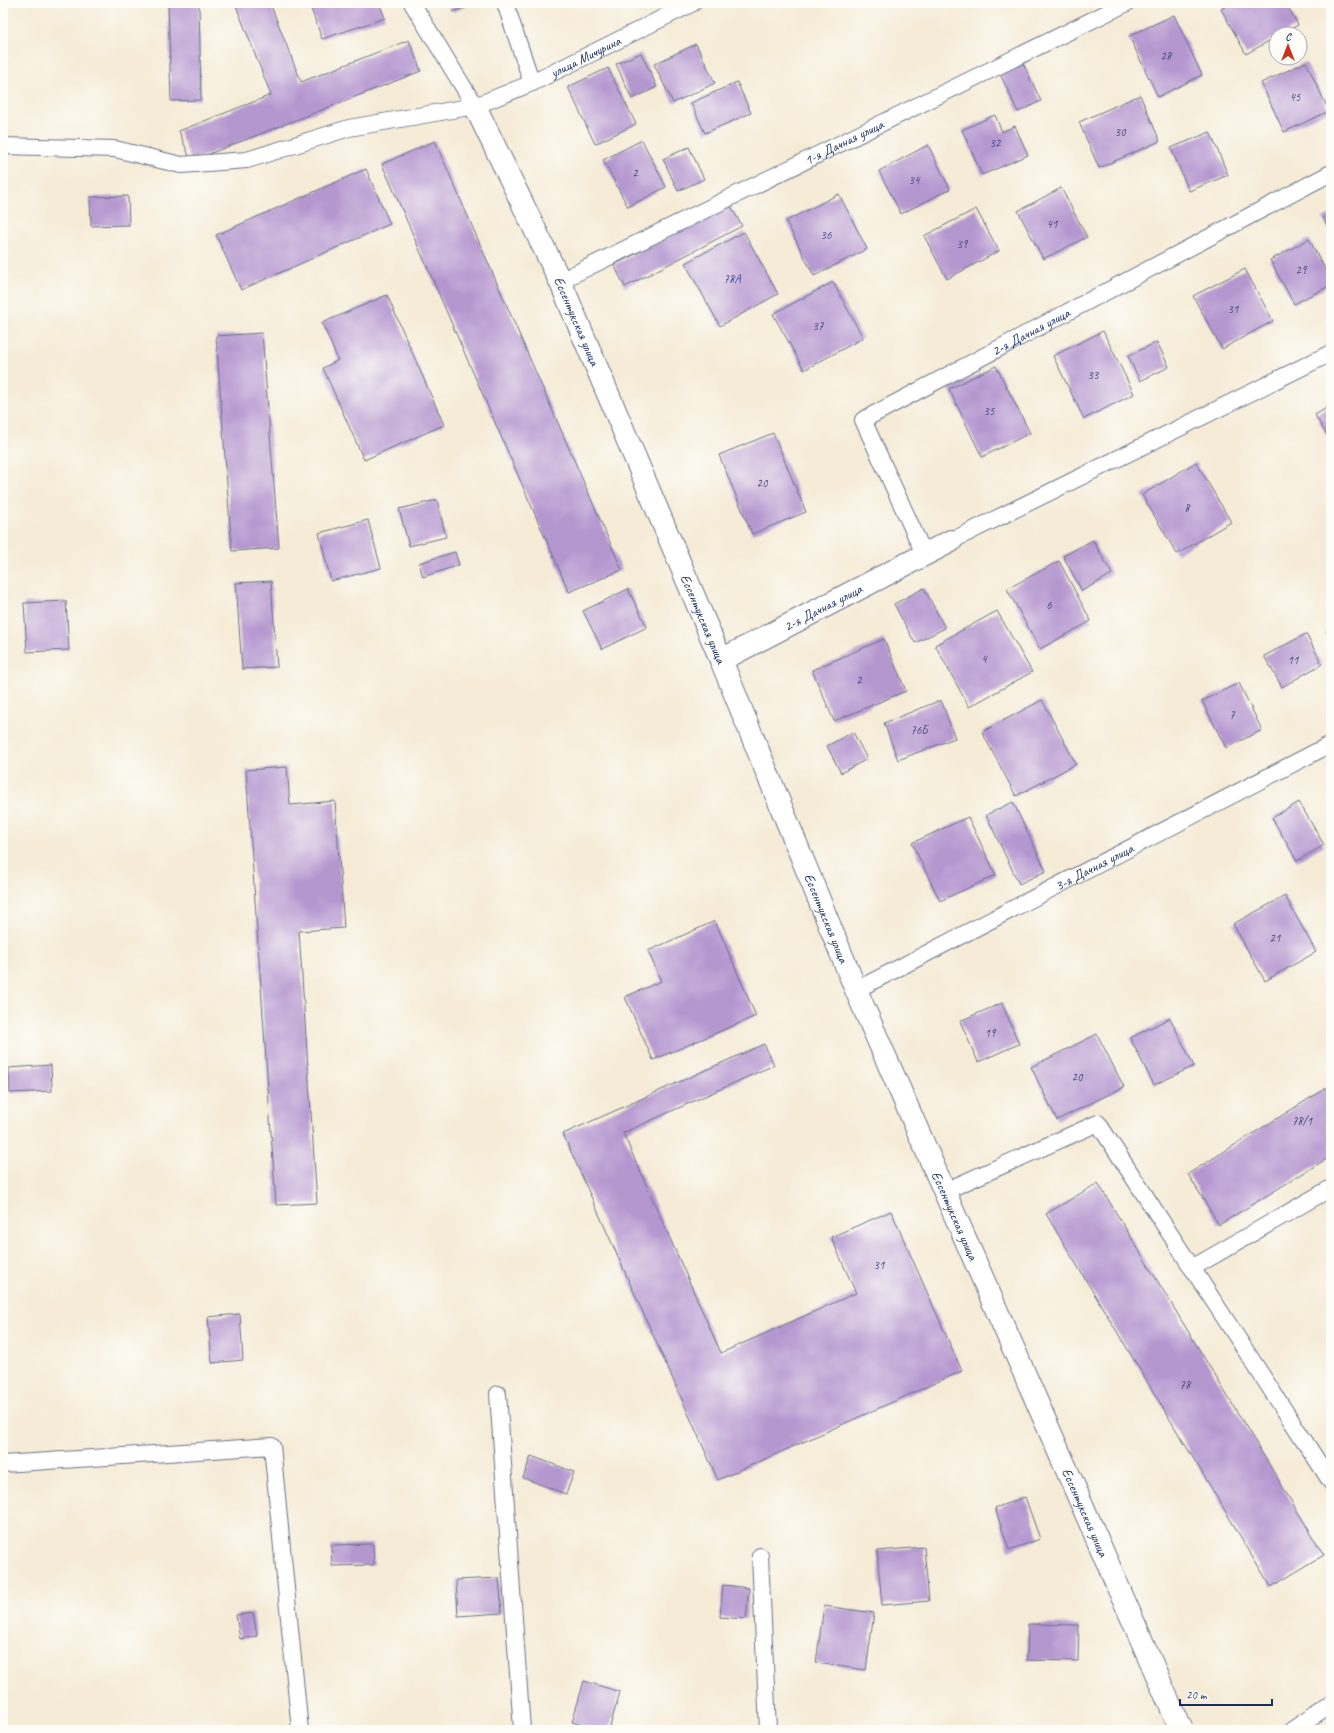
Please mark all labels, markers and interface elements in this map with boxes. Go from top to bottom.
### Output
north arrow [1268,26,1308,66]
text: С [1285,29,1292,43]
street label: улица Мичурина [547,32,624,82]
house number: 28 [1161,48,1173,64]
house number: 45 [1290,89,1301,105]
street label: 1-я Дачная улица [801,115,887,168]
house number: 30 [1115,124,1127,140]
house number: 32 [990,135,1002,151]
house number: 2 [632,165,639,181]
house number: 34 [909,172,921,188]
house number: 41 [1047,216,1058,232]
house number: 36 [821,227,832,243]
house number: 39 [957,236,969,252]
house number: 29 [1296,262,1308,278]
house number: 78А [724,271,741,287]
street label: Ессентукская улица [551,273,604,369]
house number: 31 [1228,301,1239,317]
street label: 2-я Дачная улица [989,304,1073,359]
house number: 37 [813,318,824,334]
house number: 33 [1088,367,1100,383]
house number: 35 [984,403,995,419]
house number: 20 [757,475,769,491]
house number: 8 [1184,500,1191,516]
street label: Ессентукская улица [677,572,730,667]
street label: 2-я Дачная улица [781,580,866,635]
house number: 6 [1046,597,1052,613]
house number: 4 [981,651,988,667]
house number: 11 [1288,652,1299,668]
house number: 2 [856,672,863,688]
house number: 7 [1229,707,1235,723]
house number: 76Б [911,722,929,738]
street label: 3-я Дачная улица [1052,839,1137,894]
street label: Ессентукская улица [801,871,853,966]
house number: 21 [1270,930,1281,946]
house number: 19 [985,1025,997,1041]
house number: 20 [1072,1069,1084,1085]
house number: 78/1 [1292,1113,1313,1129]
street label: Ессентукская улица [928,1169,982,1264]
house number: 31 [874,1257,885,1273]
house number: 78 [1180,1377,1192,1393]
street label: Ессентукская улица [1058,1465,1113,1560]
scale bar [1180,1681,1272,1707]
text: 20 m [1186,1687,1208,1703]

